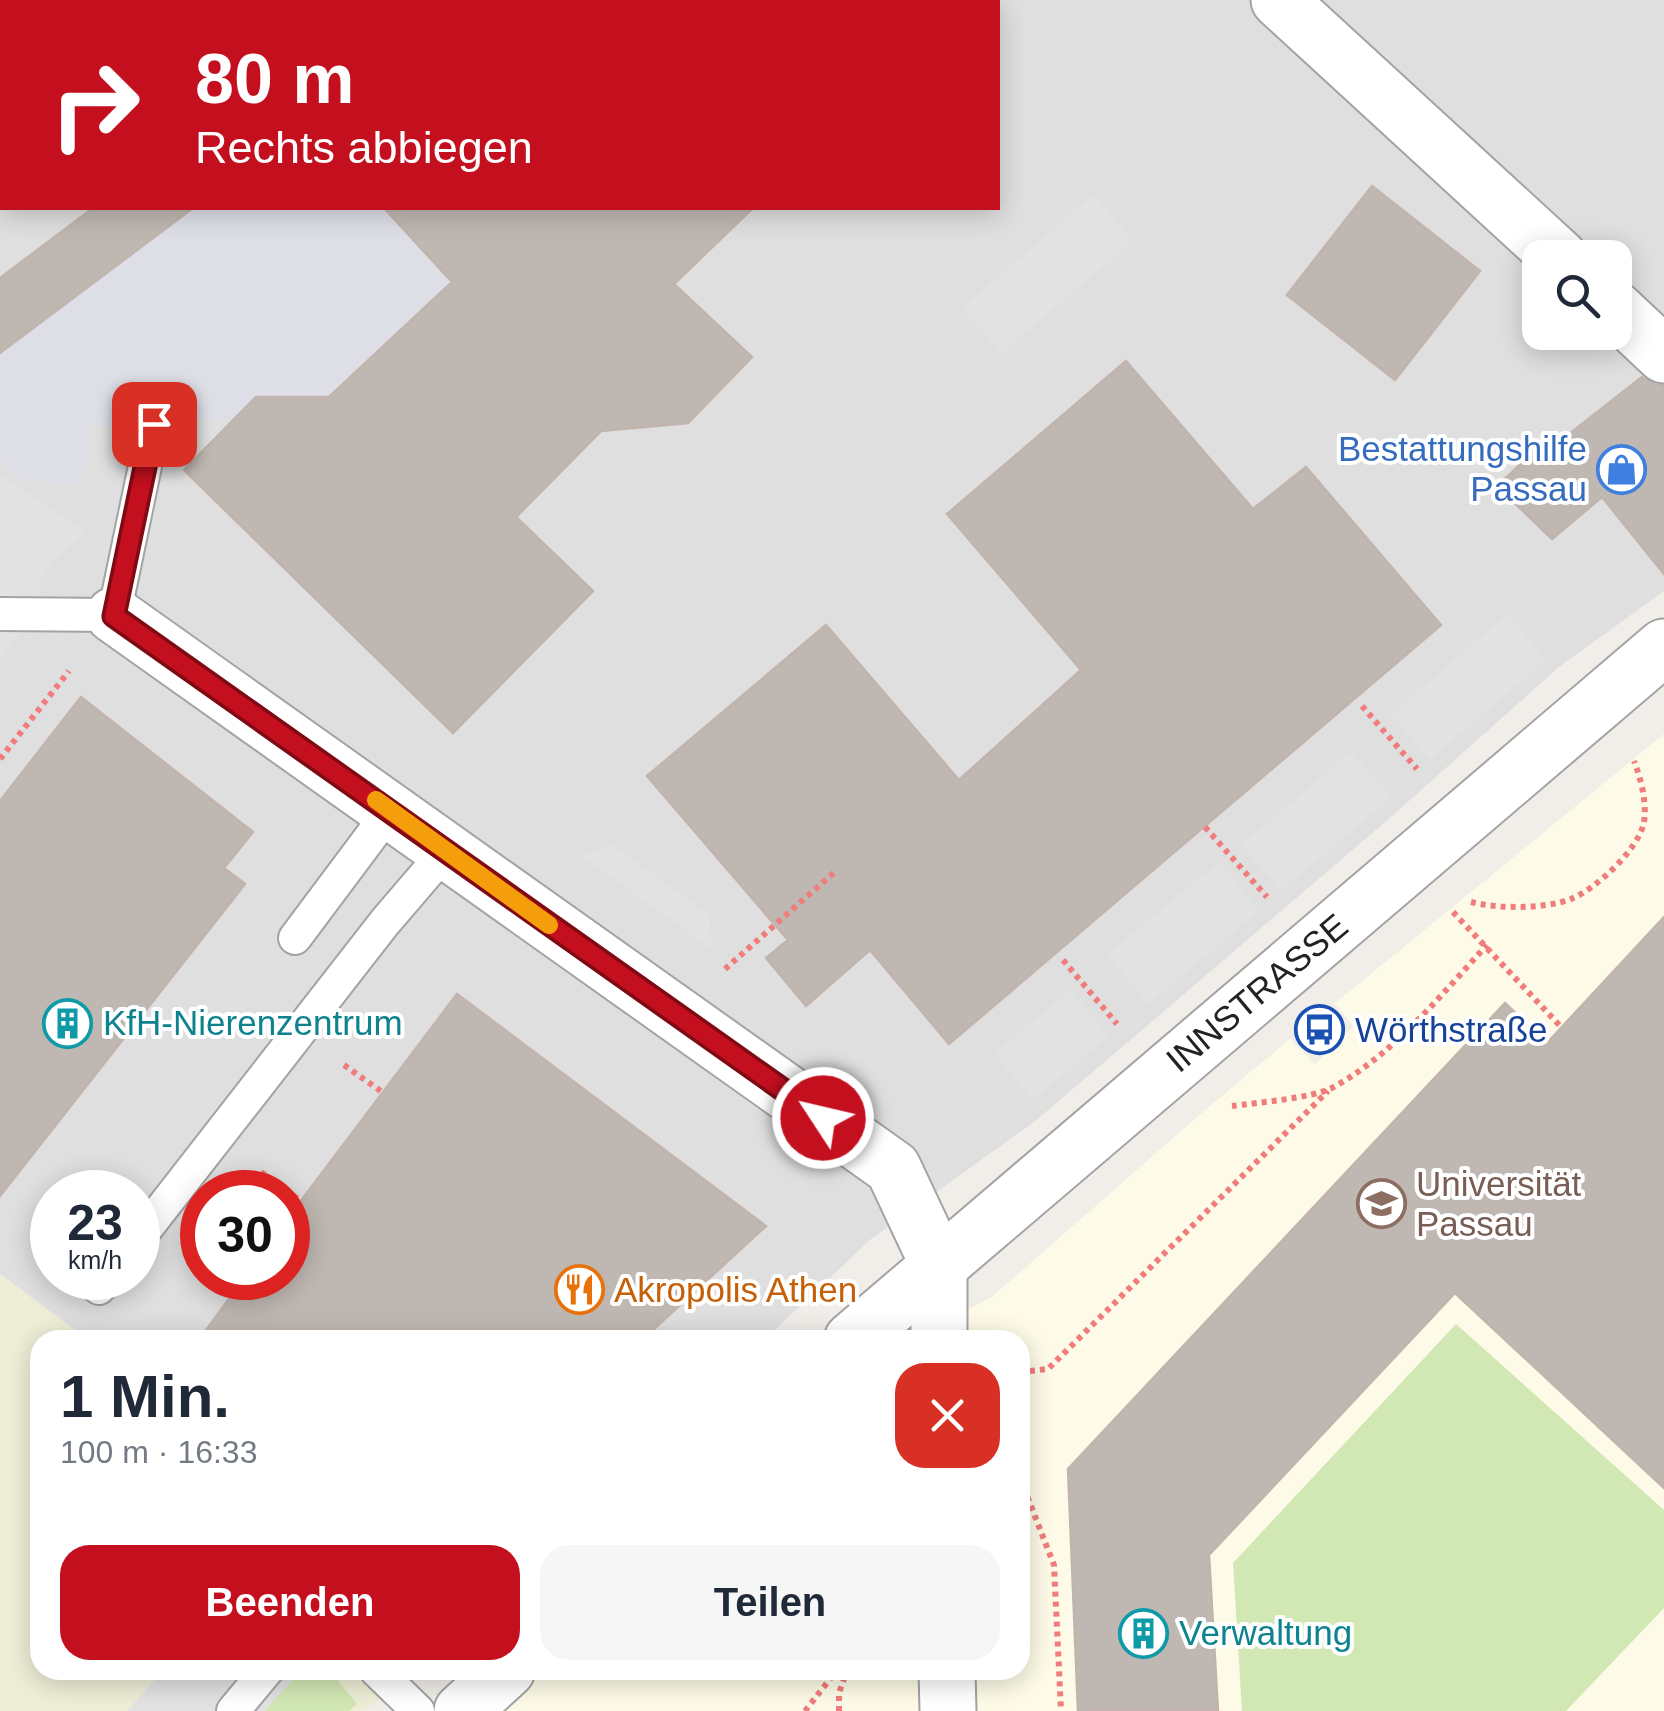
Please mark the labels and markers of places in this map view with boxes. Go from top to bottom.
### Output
pin [112,382,197,467]
place label: Bestattungshilfe Passau [1338,429,1587,508]
shop icon: Bestattungshilfe Passau [1596,443,1648,495]
building icon: KfH-Nierenzentrum [42,997,94,1049]
place label: KfH-Nierenzentrum [103,1003,403,1042]
bus stop icon: Wörthstraße [1294,1004,1346,1056]
place label: Wörthstraße [1355,1010,1548,1049]
place label: Universität Passau [1416,1164,1582,1243]
school or university icon: Universität Passau [1355,1178,1407,1230]
restaurant icon: Akropolis Athen [553,1264,605,1316]
place label: Akropolis Athen [614,1270,857,1309]
building icon: Verwaltung [1118,1607,1170,1659]
place label: Verwaltung [1179,1613,1352,1652]

